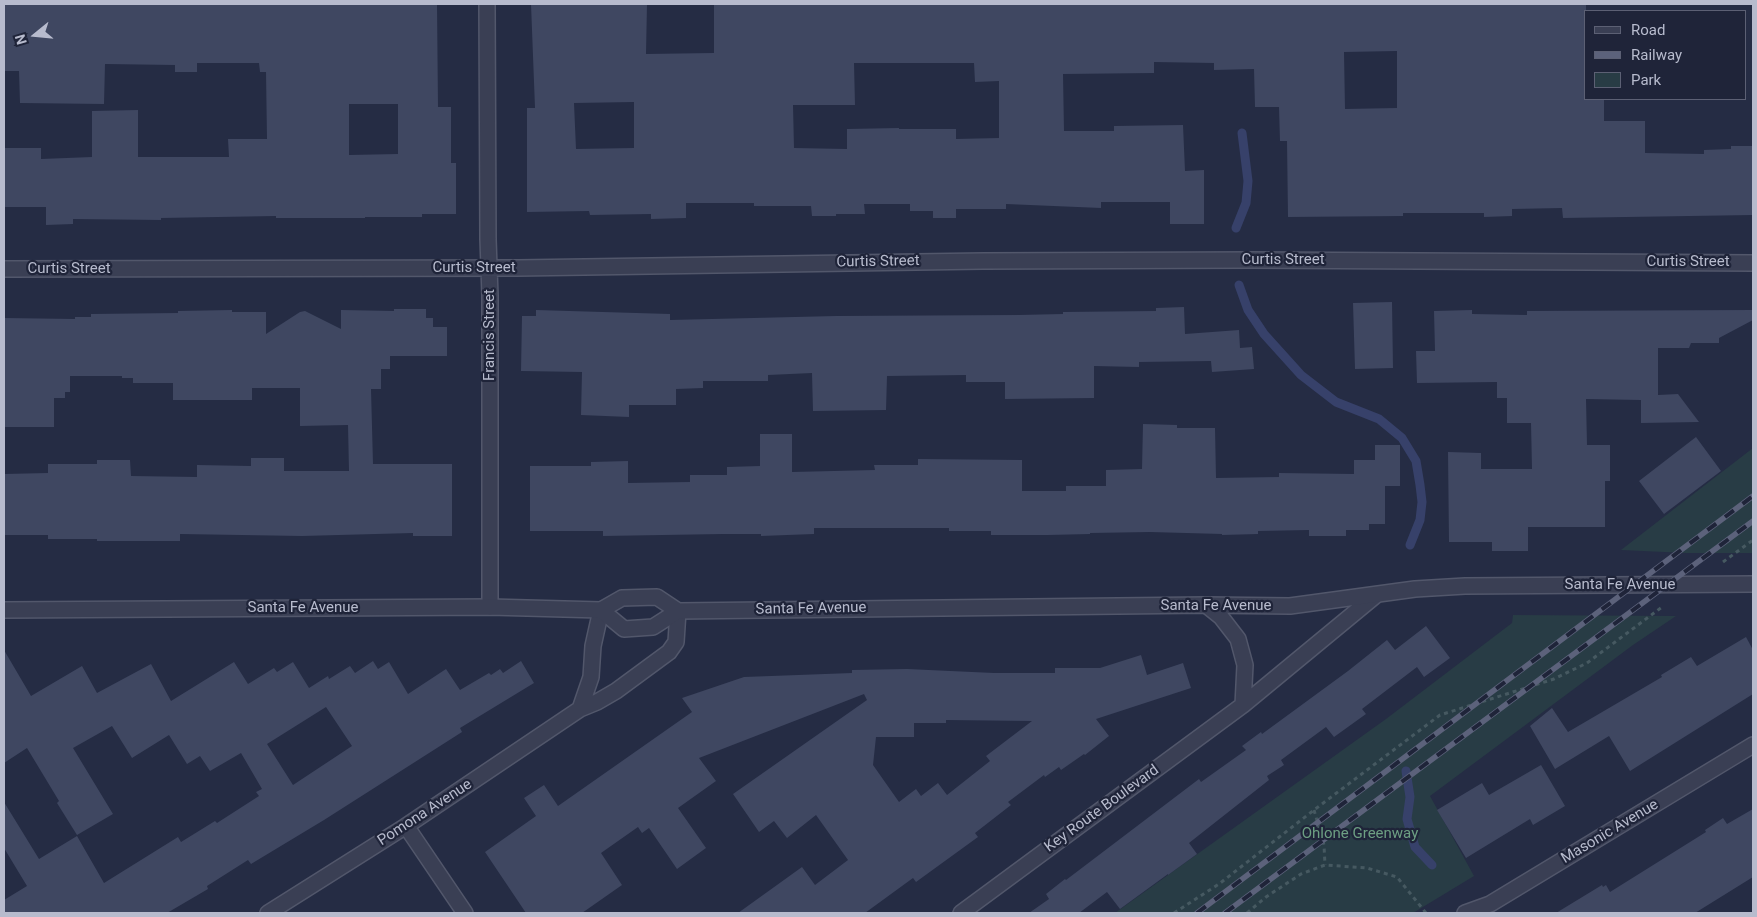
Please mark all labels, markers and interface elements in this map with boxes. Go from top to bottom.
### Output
north arrow [10,10,60,60]
legend [1584,10,1747,100]
text: Road [1631,21,1665,39]
text: N [12,32,30,46]
text: Railway [1631,46,1682,64]
text: Park [1631,71,1661,89]
street label: Curtis Street [1241,251,1325,269]
street label: Curtis Street [836,252,920,272]
street label: Curtis Street [1646,253,1730,271]
street label: Curtis Street [432,259,516,277]
street label: Curtis Street [27,260,111,278]
street label: Francis Street [481,289,499,381]
street label: Santa Fe Avenue [1565,576,1675,594]
street label: Santa Fe Avenue [1161,597,1271,615]
street label: Santa Fe Avenue [248,599,358,617]
street label: Santa Fe Avenue [755,599,867,619]
street label: Key Route Boulevard [1041,761,1163,857]
street label: Pomona Avenue [374,776,476,850]
street label: Masonic Avenue [1558,796,1662,868]
park label: Ohlone Greenway [1302,825,1418,843]

